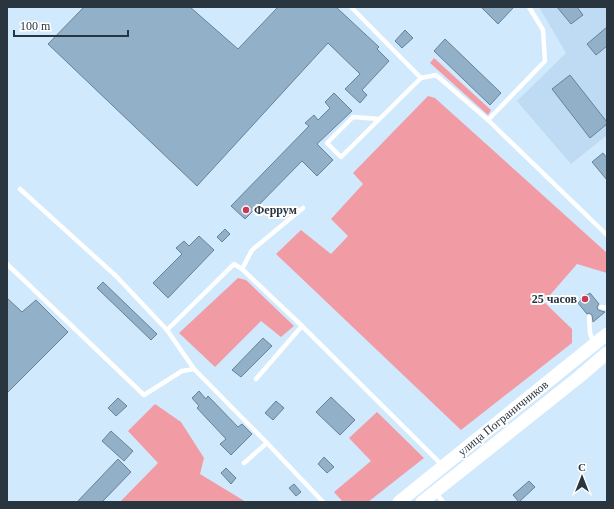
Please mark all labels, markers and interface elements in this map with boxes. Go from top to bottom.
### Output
scale bar [14,12,128,38]
text: 100 m [20,19,51,33]
place label: Феррум [254,203,297,217]
marker: Феррум [241,205,251,215]
place label: 25 часов [532,292,578,306]
marker: 25 часов [580,294,590,304]
street label: улица Пограничников [455,377,551,459]
north arrow [562,457,602,497]
text: С [578,461,586,473]

